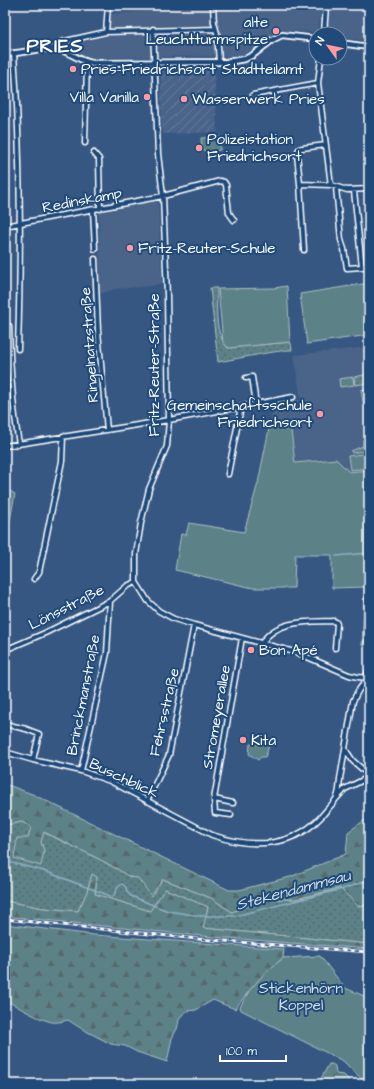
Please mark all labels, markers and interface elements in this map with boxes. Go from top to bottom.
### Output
place label: alte Leuchtturmspitze [146,12,268,50]
marker: alte Leuchtturmspitze [271,26,281,36]
north arrow [308,26,348,66]
district label: PRIES [27,33,84,60]
text: N [312,34,328,48]
place label: Pries-Friedrichsort Stadtteilamt [81,59,303,80]
marker: Pries-Friedrichsort Stadtteilamt [68,64,78,74]
place label: Villa Vanilla [70,87,139,108]
place label: Wasserwerk Pries [192,89,325,110]
marker: Villa Vanilla [142,92,152,102]
marker: Wasserwerk Pries [179,94,189,104]
place label: Polizeistation Friedrichsort [207,129,302,167]
marker: Polizeistation Friedrichsort [194,143,204,153]
street label: Redinskamp [40,182,124,218]
place label: Fritz-Reuter-Schule [138,238,275,259]
marker: Fritz-Reuter-Schule [125,243,135,253]
street label: Ringelnatzstraße [75,287,105,403]
street label: Fritz-Reuter-Straße [144,293,165,437]
place label: Gemeinschaftsschule Friedrichsort [167,395,312,433]
marker: Gemeinschaftsschule Friedrichsort [315,409,325,419]
street label: Lönsstraße [25,579,108,635]
street label: Brinckmanstraße [61,633,105,757]
place label: Bon Apé [259,640,318,661]
marker: Bon Apé [246,645,256,655]
street label: Stromeyerallee [197,663,237,771]
street label: Fehrsstraße [144,666,185,758]
place label: Kita [251,730,276,751]
marker: Kita [238,735,248,745]
street label: Buschblick [86,753,162,804]
water label: Stekendammsau [234,864,354,916]
park label: Stickenhörn Koppel [259,978,343,1016]
scale bar [220,1037,286,1063]
text: 100 m [226,1043,257,1060]

